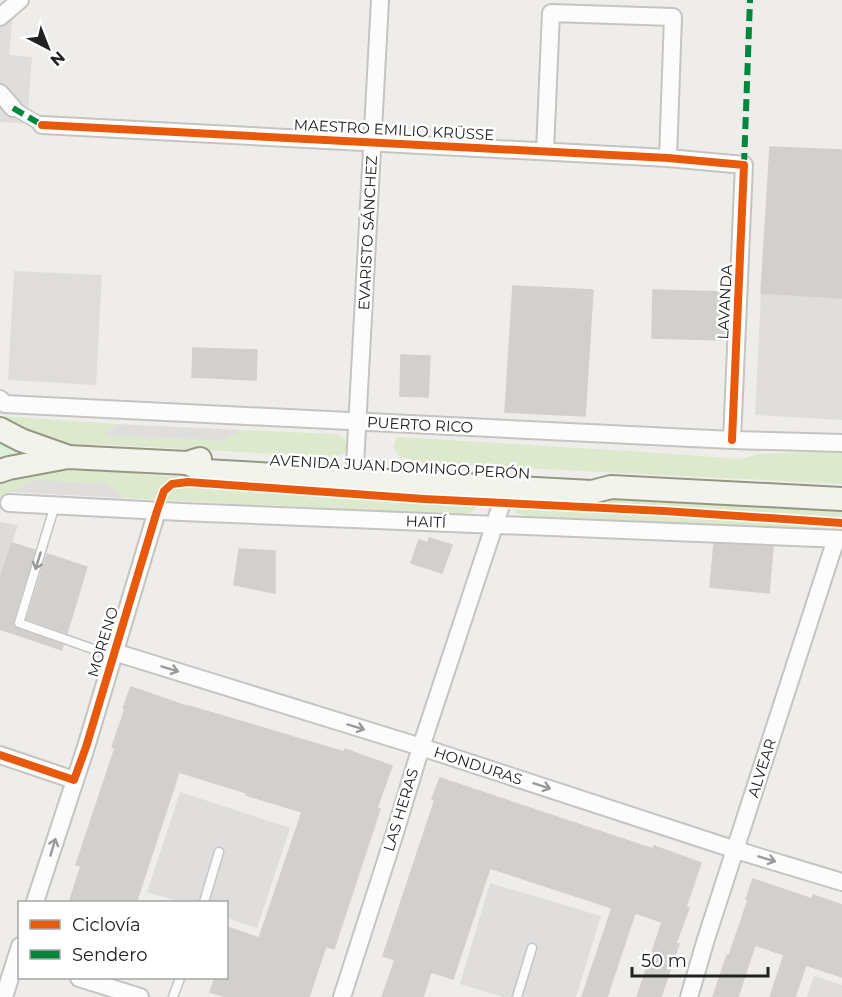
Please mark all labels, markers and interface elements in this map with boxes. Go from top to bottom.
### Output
north arrow [18,18,78,78]
text: N [47,47,69,70]
street label: MAESTRO EMILIO KRÜSSE [293,115,495,144]
street label: EVARISTO SÁNCHEZ [354,155,381,311]
street label: LAVANDA [713,264,736,340]
street label: PUERTO RICO [366,412,474,437]
street label: AVENIDA JUAN DOMINGO PERÓN [269,450,531,483]
street label: HAITÍ [405,511,447,532]
one-way arrow [32,551,43,570]
street label: MORENO [83,604,122,679]
one-way arrow [160,664,179,675]
one-way arrow [346,722,365,733]
street label: ALVEAR [743,736,780,800]
street label: HONDURAS [431,742,525,789]
street label: LAS HERAS [379,766,422,854]
one-way arrow [532,782,551,793]
one-way arrow [48,838,59,857]
one-way arrow [757,854,776,865]
legend [18,901,228,979]
text: Ciclovía [72,914,141,936]
scale bar [632,940,768,978]
text: Sendero [72,944,147,966]
text: 50 m [641,950,687,972]

